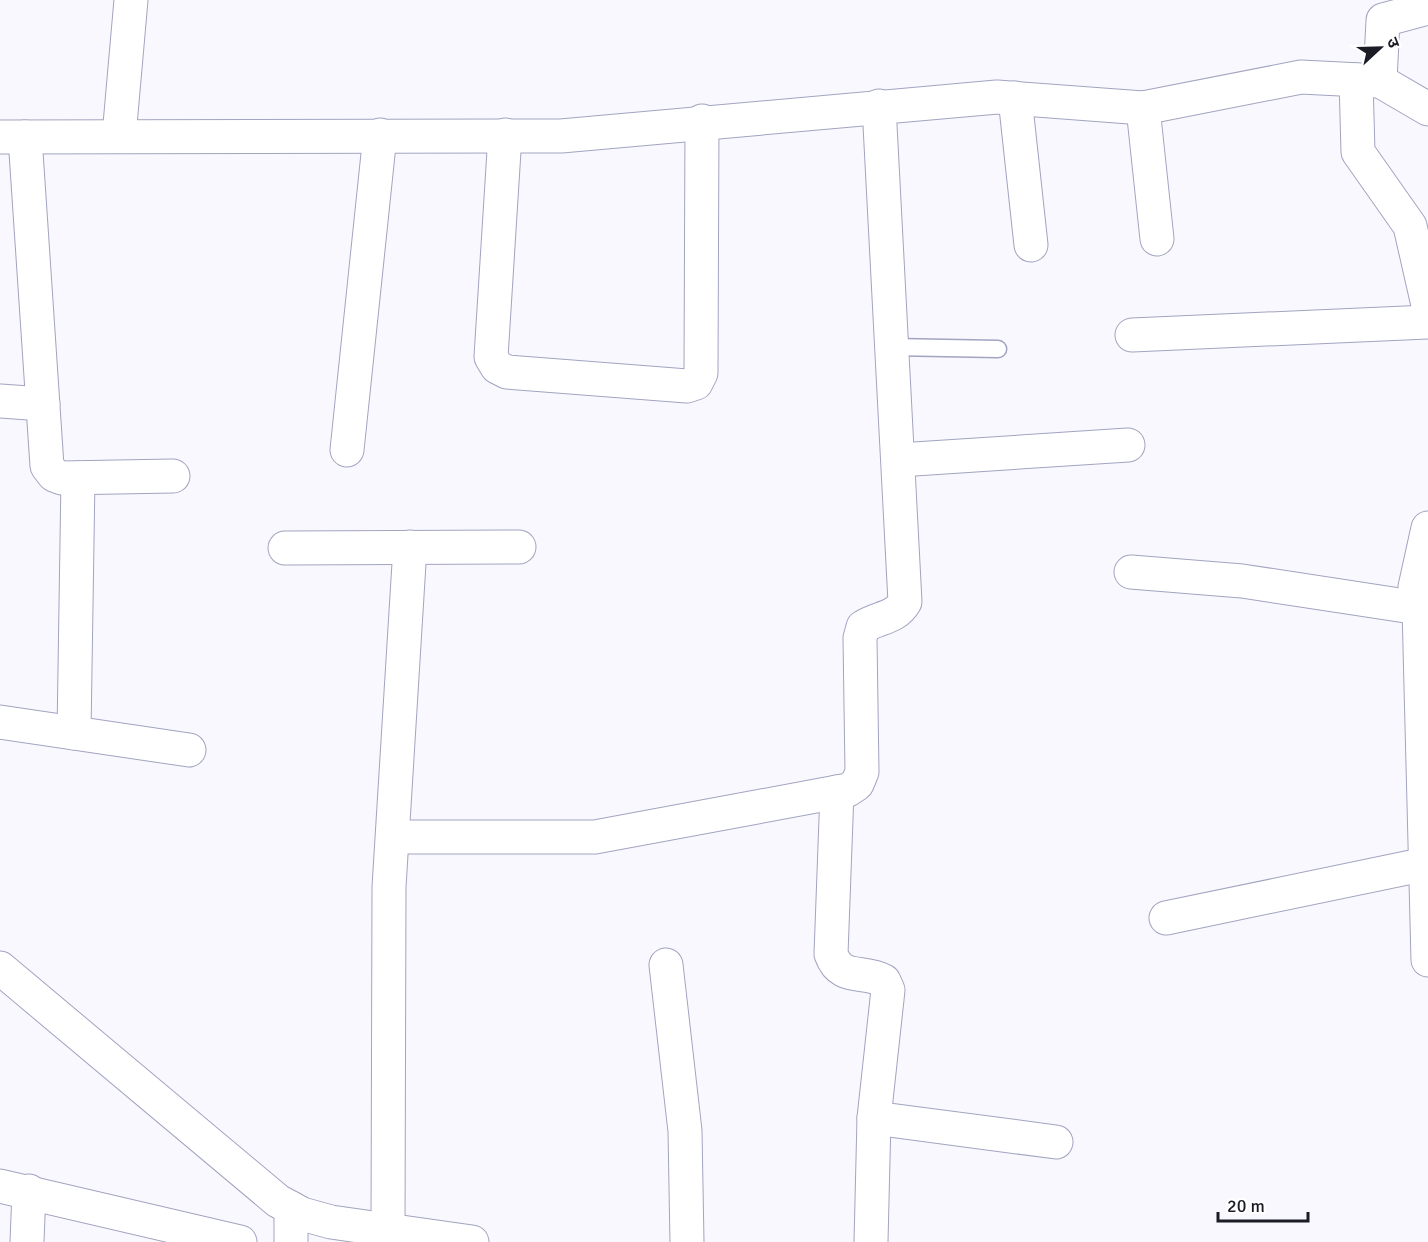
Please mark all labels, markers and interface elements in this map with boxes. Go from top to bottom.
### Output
north arrow [1350,18,1410,78]
text: उ [1382,35,1404,51]
scale bar [1218,1185,1308,1223]
text: 20 m [1227,1195,1265,1217]

